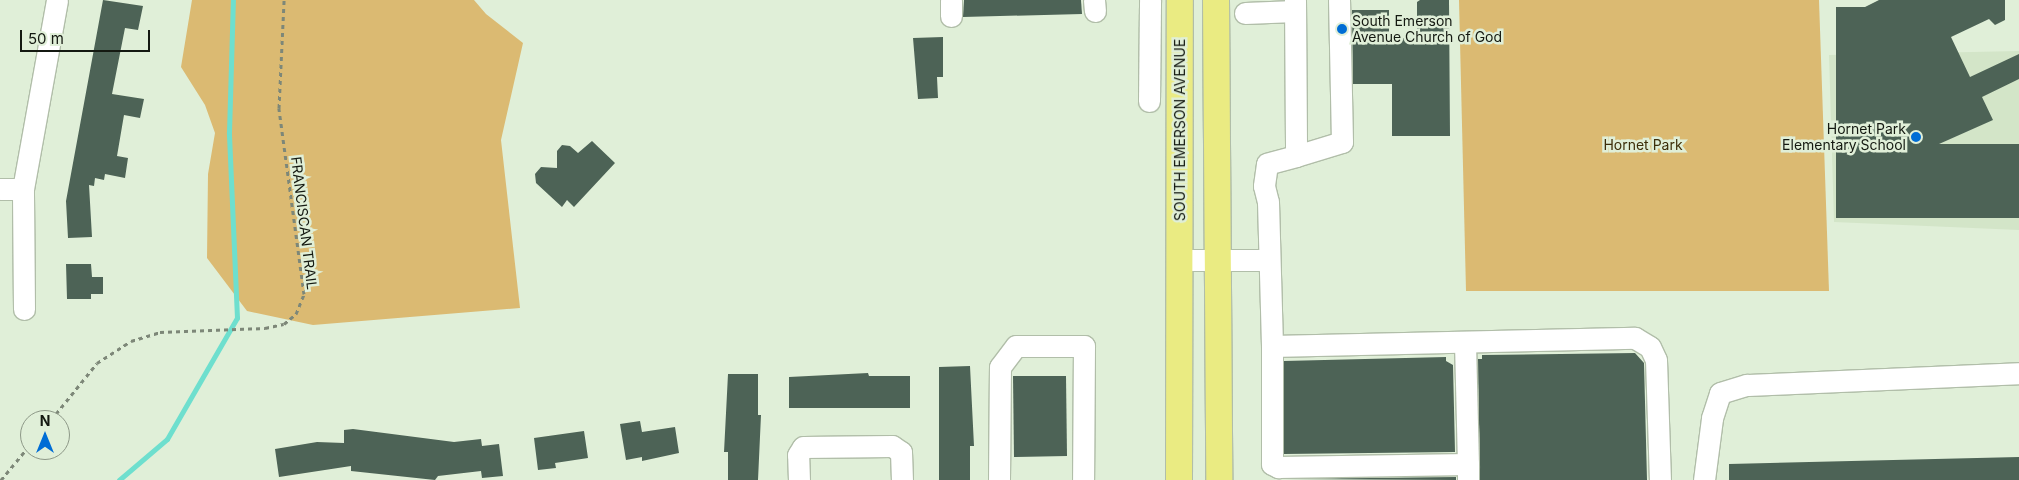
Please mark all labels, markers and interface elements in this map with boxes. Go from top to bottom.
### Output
place label: South Emerson Avenue Church of God [1352,13,1502,46]
scale bar [22,20,152,52]
marker: South Emerson Avenue Church of God [1336,23,1348,35]
text: 50 m [28,29,64,48]
street label: SOUTH EMERSON AVENUE [1172,39,1188,221]
place label: Hornet Park Elementary School [1782,121,1906,154]
marker: Hornet Park Elementary School [1910,131,1922,143]
park label: Hornet Park [1603,137,1683,153]
street label: FRANCISCAN TRAIL [288,156,320,290]
north arrow [20,410,70,460]
text: N [40,412,50,429]

